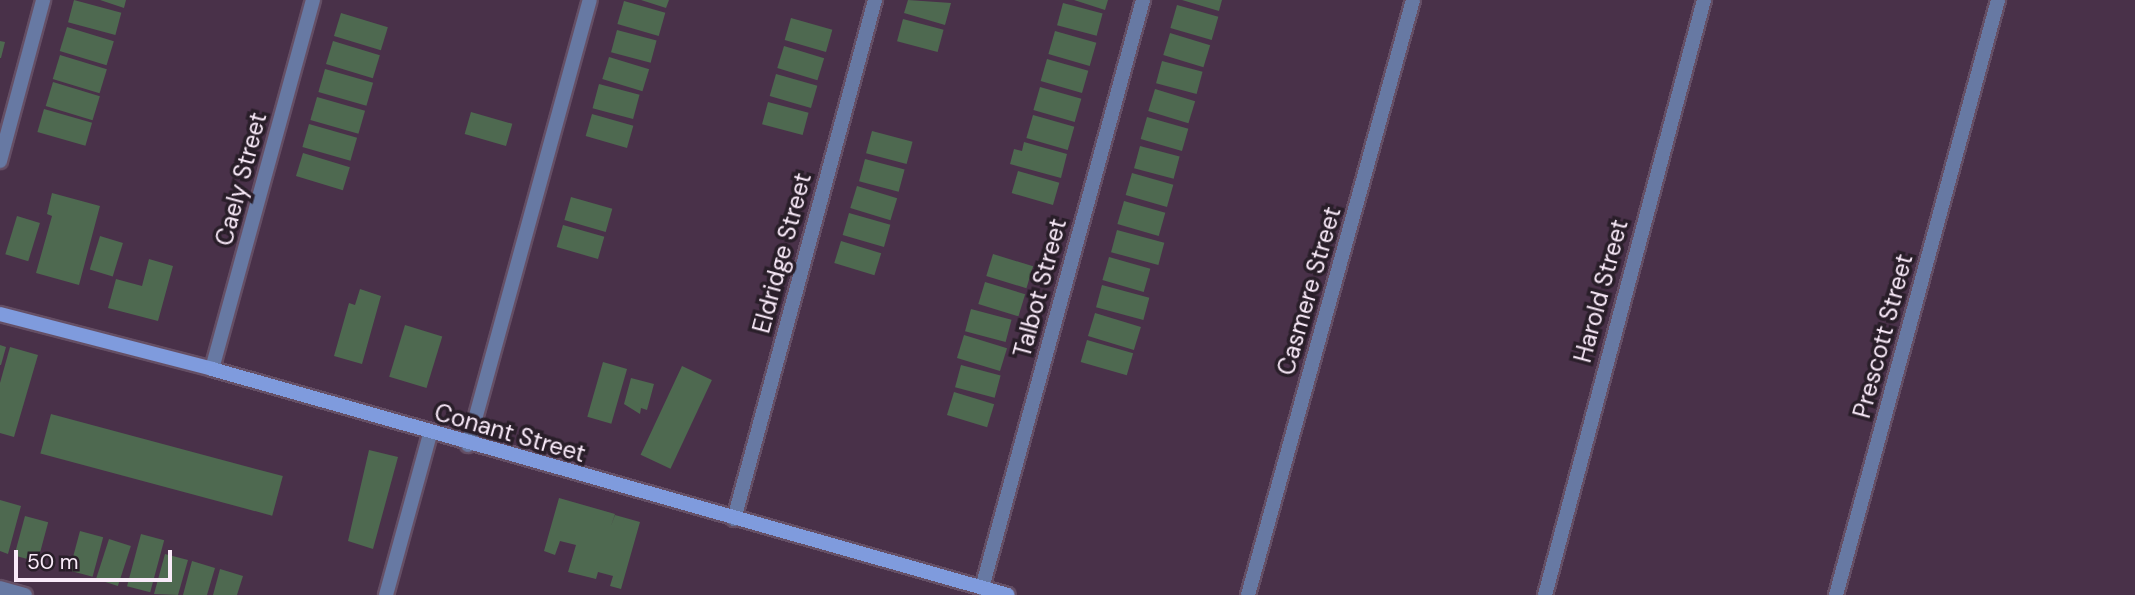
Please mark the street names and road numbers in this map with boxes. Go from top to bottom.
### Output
street label: Caely Street [209,109,273,249]
street label: Eldridge Street [747,170,817,336]
street label: Casmere Street [1271,204,1347,378]
street label: Talbot Street [1008,215,1072,361]
street label: Harold Street [1568,216,1634,366]
street label: Prescott Street [1847,251,1919,421]
street label: Conant Street [431,398,589,468]

